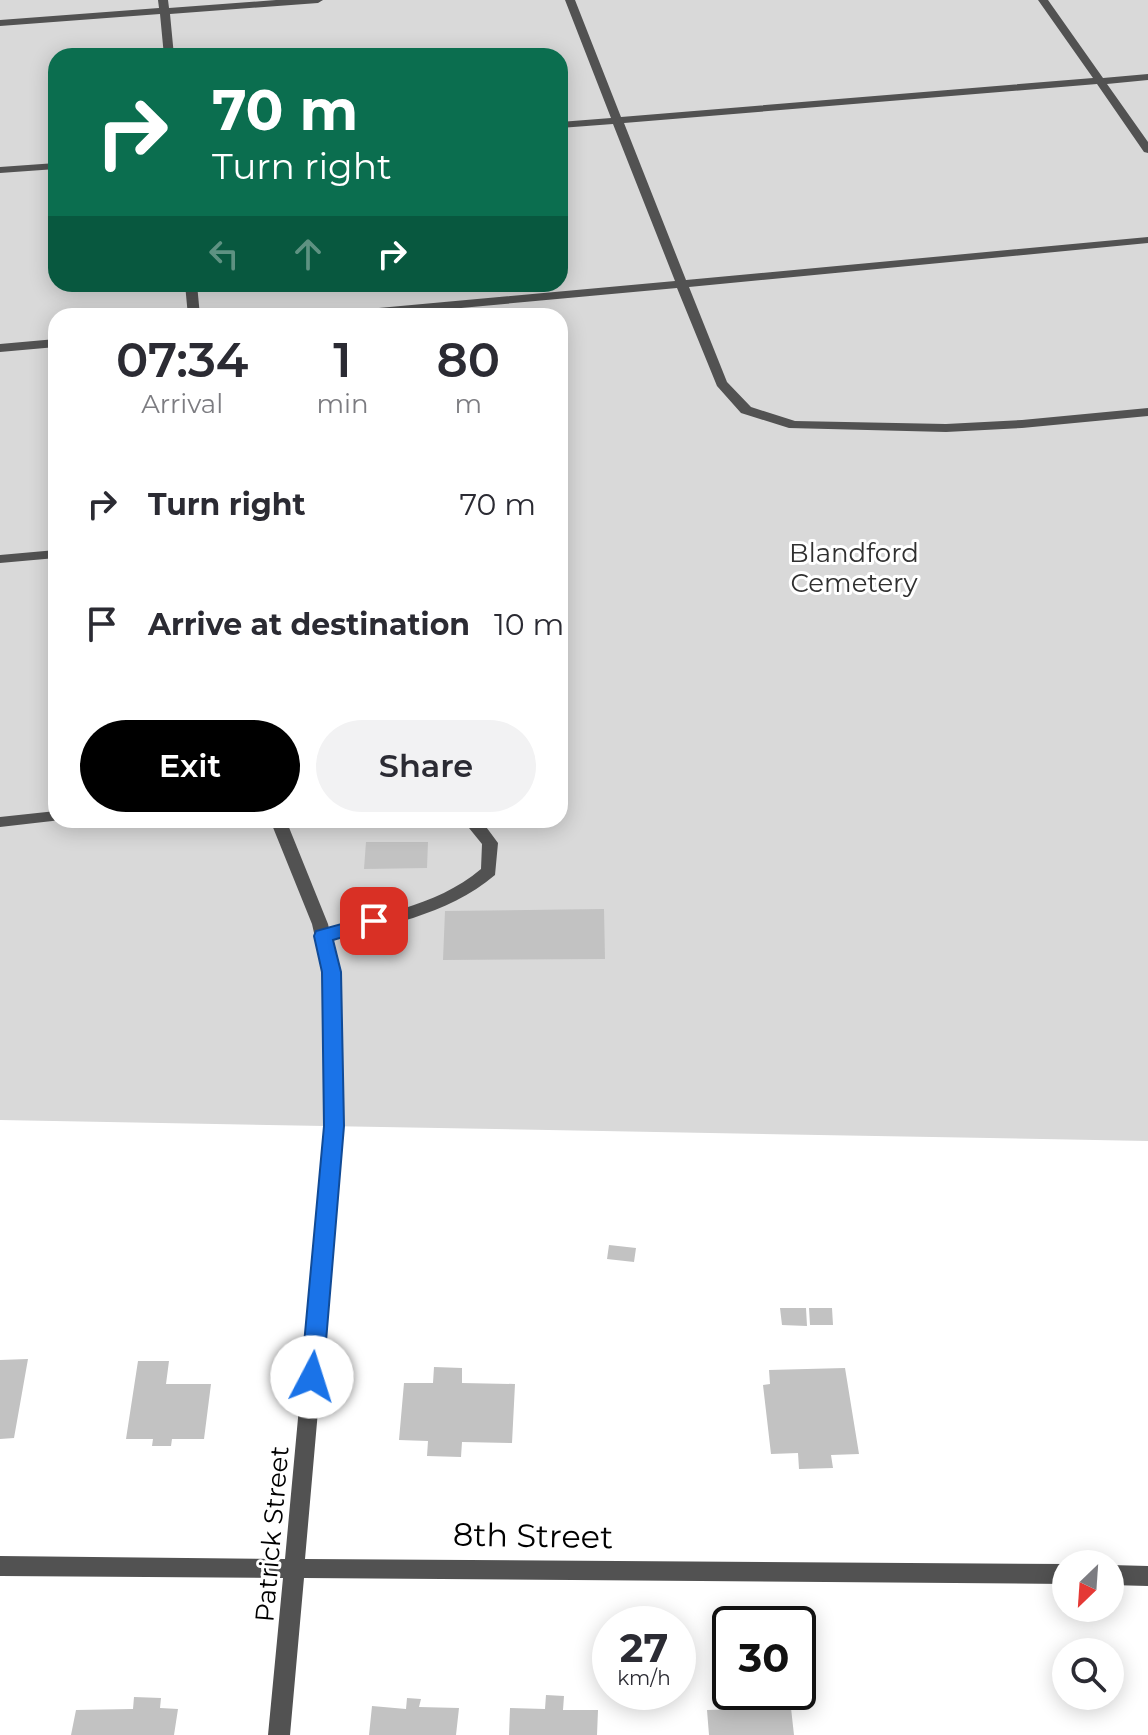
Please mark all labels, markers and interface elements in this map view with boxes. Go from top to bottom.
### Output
text: 70 m [212,76,358,144]
icon: right [80,80,184,184]
text: Turn right [212,144,392,188]
icon: left [202,232,246,276]
icon: ahead [286,232,330,276]
icon: right [370,232,414,276]
text: 07:34 [116,331,248,389]
text: 1 [333,331,352,389]
text: 80 [436,331,500,389]
text: Arrival [141,388,223,420]
text: min [316,388,369,420]
text: m [454,388,482,420]
icon: right [80,482,124,526]
text: Turn right [148,486,305,523]
text: 70 m [459,486,536,523]
park label: Blandford Cemetery [789,537,919,599]
icon: arrive [80,602,124,646]
text: Arrive at destination [148,606,470,643]
text: 10 m [494,606,564,643]
button: Exit [80,720,300,812]
button: Share [316,720,536,812]
pin [340,887,408,955]
icon: arrive [352,899,396,943]
position arrow [270,1335,354,1419]
street label: Patrick Street [248,1445,296,1623]
street label: 8th Street [453,1515,613,1556]
north arrow [1052,1550,1124,1622]
map controls [1052,1550,1124,1710]
speed limit sign: 30 [712,1606,816,1710]
text: 27 [620,1623,668,1672]
button: search [1052,1638,1124,1710]
text: km/h [617,1666,671,1690]

